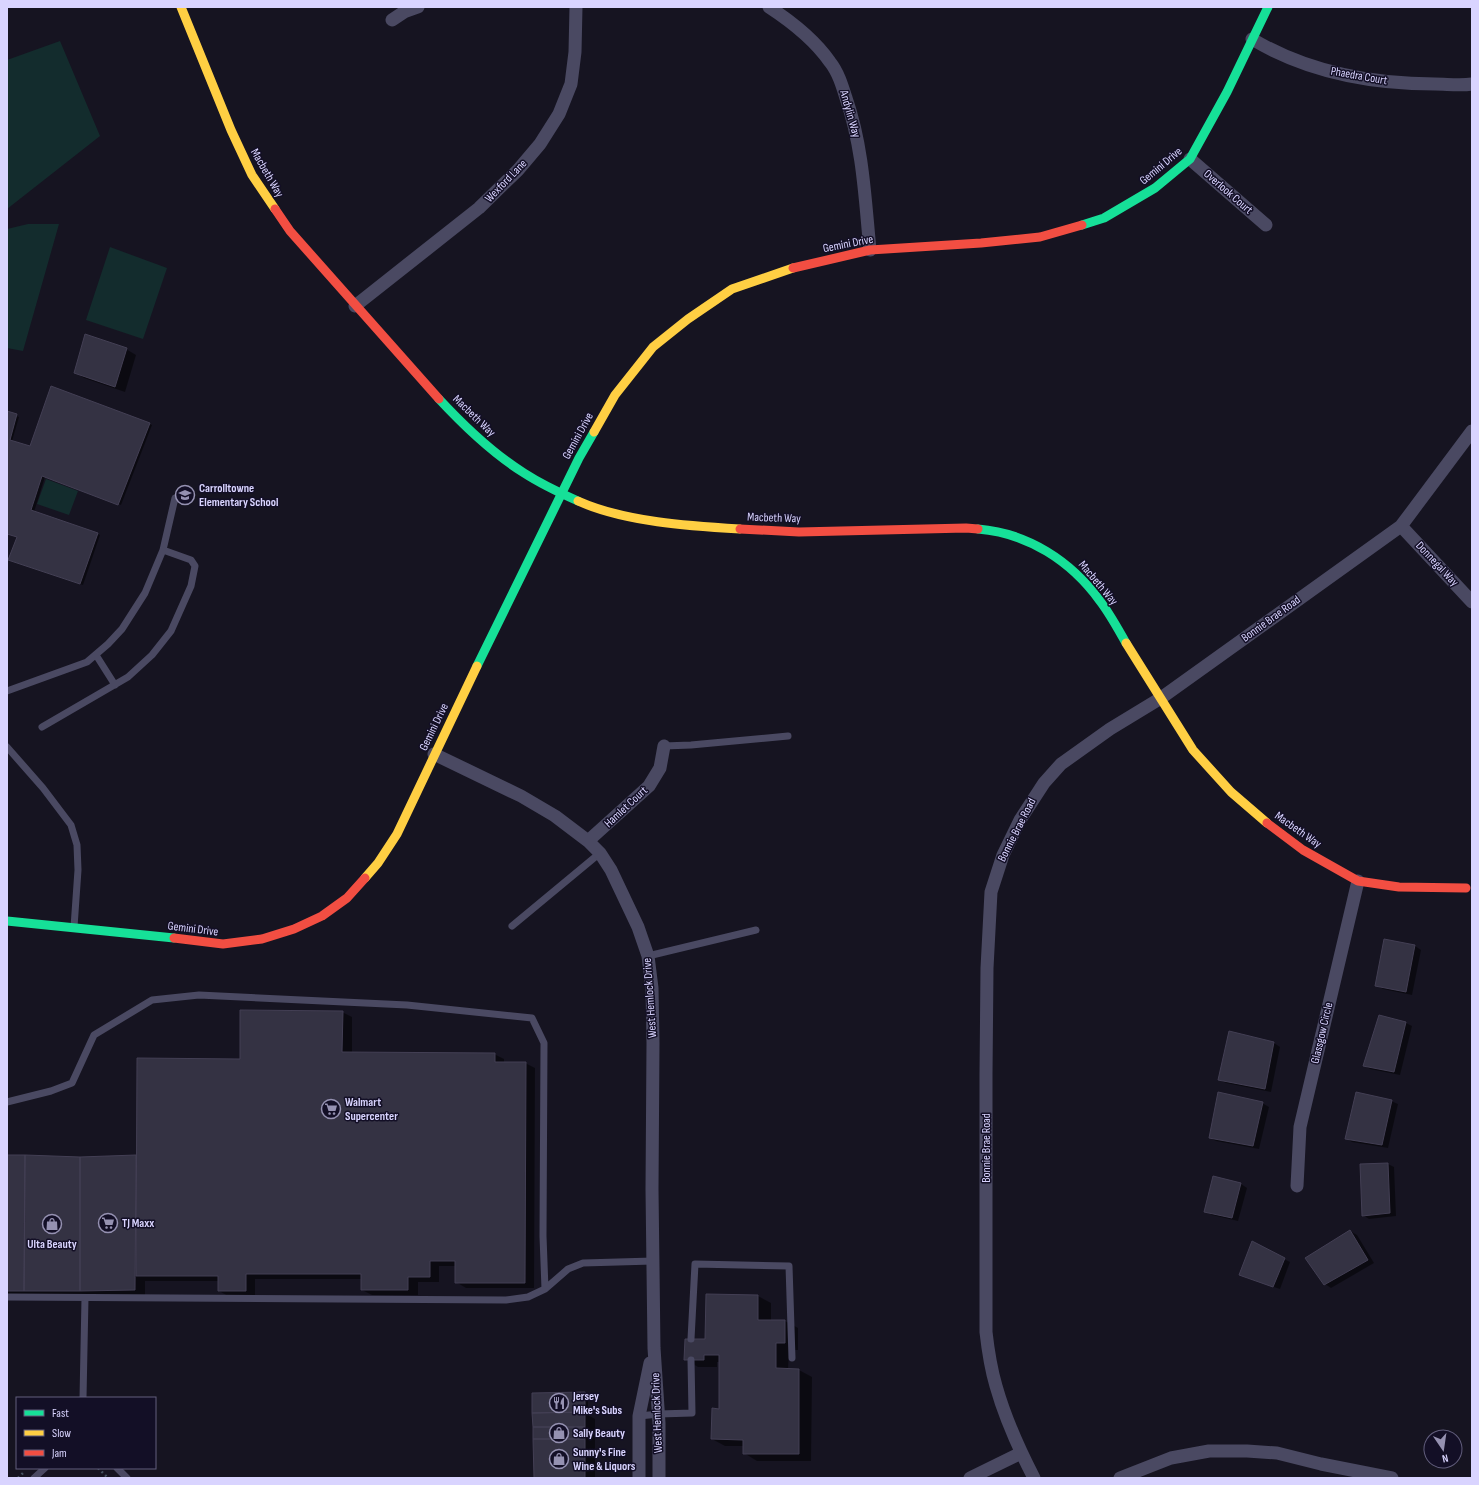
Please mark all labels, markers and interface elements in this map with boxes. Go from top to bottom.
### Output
street label: Phaedra Court [1329,64,1389,88]
street label: Andylin Way [836,88,864,140]
street label: Gemini Drive [1137,144,1185,188]
street label: Macbeth Way [247,146,287,200]
street label: Wexford Lane [482,156,530,206]
street label: Overlook Court [1200,167,1256,218]
street label: Gemini Drive [822,232,875,256]
street label: Macbeth Way [449,392,499,440]
street label: Gemini Drive [559,410,597,462]
place label: Carrolltowne Elementary School [199,481,279,510]
school or university icon: Carrolltowne Elementary School [174,484,196,506]
street label: Macbeth Way [747,510,801,526]
street label: Donnegal Way [1412,538,1462,590]
street label: Macbeth Way [1075,558,1121,609]
street label: Bonnie Brae Road [1238,593,1304,645]
street label: Gemini Drive [416,701,452,753]
street label: Hamlet Court [601,783,651,831]
street label: Bonnie Brae Road [995,796,1039,864]
street label: Macbeth Way [1272,808,1325,852]
street label: Gemini Drive [167,918,219,940]
street label: West Hemlock Drive [640,957,660,1039]
street label: Glassgow Circle [1308,1001,1336,1065]
place label: Walmart Supercenter [345,1095,398,1124]
supermarket icon: Walmart Supercenter [320,1098,342,1120]
street label: Bonnie Brae Road [979,1113,994,1183]
supermarket icon: TJ Maxx [97,1212,119,1234]
shop icon: Ulta Beauty [41,1213,63,1235]
place label: TJ Maxx [122,1216,154,1231]
place label: Ulta Beauty [27,1237,77,1252]
street label: West Hemlock Drive [648,1372,666,1453]
place label: Jersey Mike's Subs [572,1389,622,1418]
restaurant icon: Jersey Mike's Subs [548,1392,570,1414]
legend [16,1397,156,1469]
text: Fast [52,1406,69,1421]
shop icon: Sally Beauty [548,1422,570,1444]
text: Slow [52,1426,71,1441]
place label: Sally Beauty [573,1426,625,1441]
north arrow [1423,1429,1463,1469]
place label: Sunny's Fine Wine & Liquors [573,1445,636,1474]
text: Jam [51,1446,67,1461]
shop icon: Sunny's Fine Wine & Liquors [548,1448,570,1470]
text: N [1441,1451,1449,1465]

